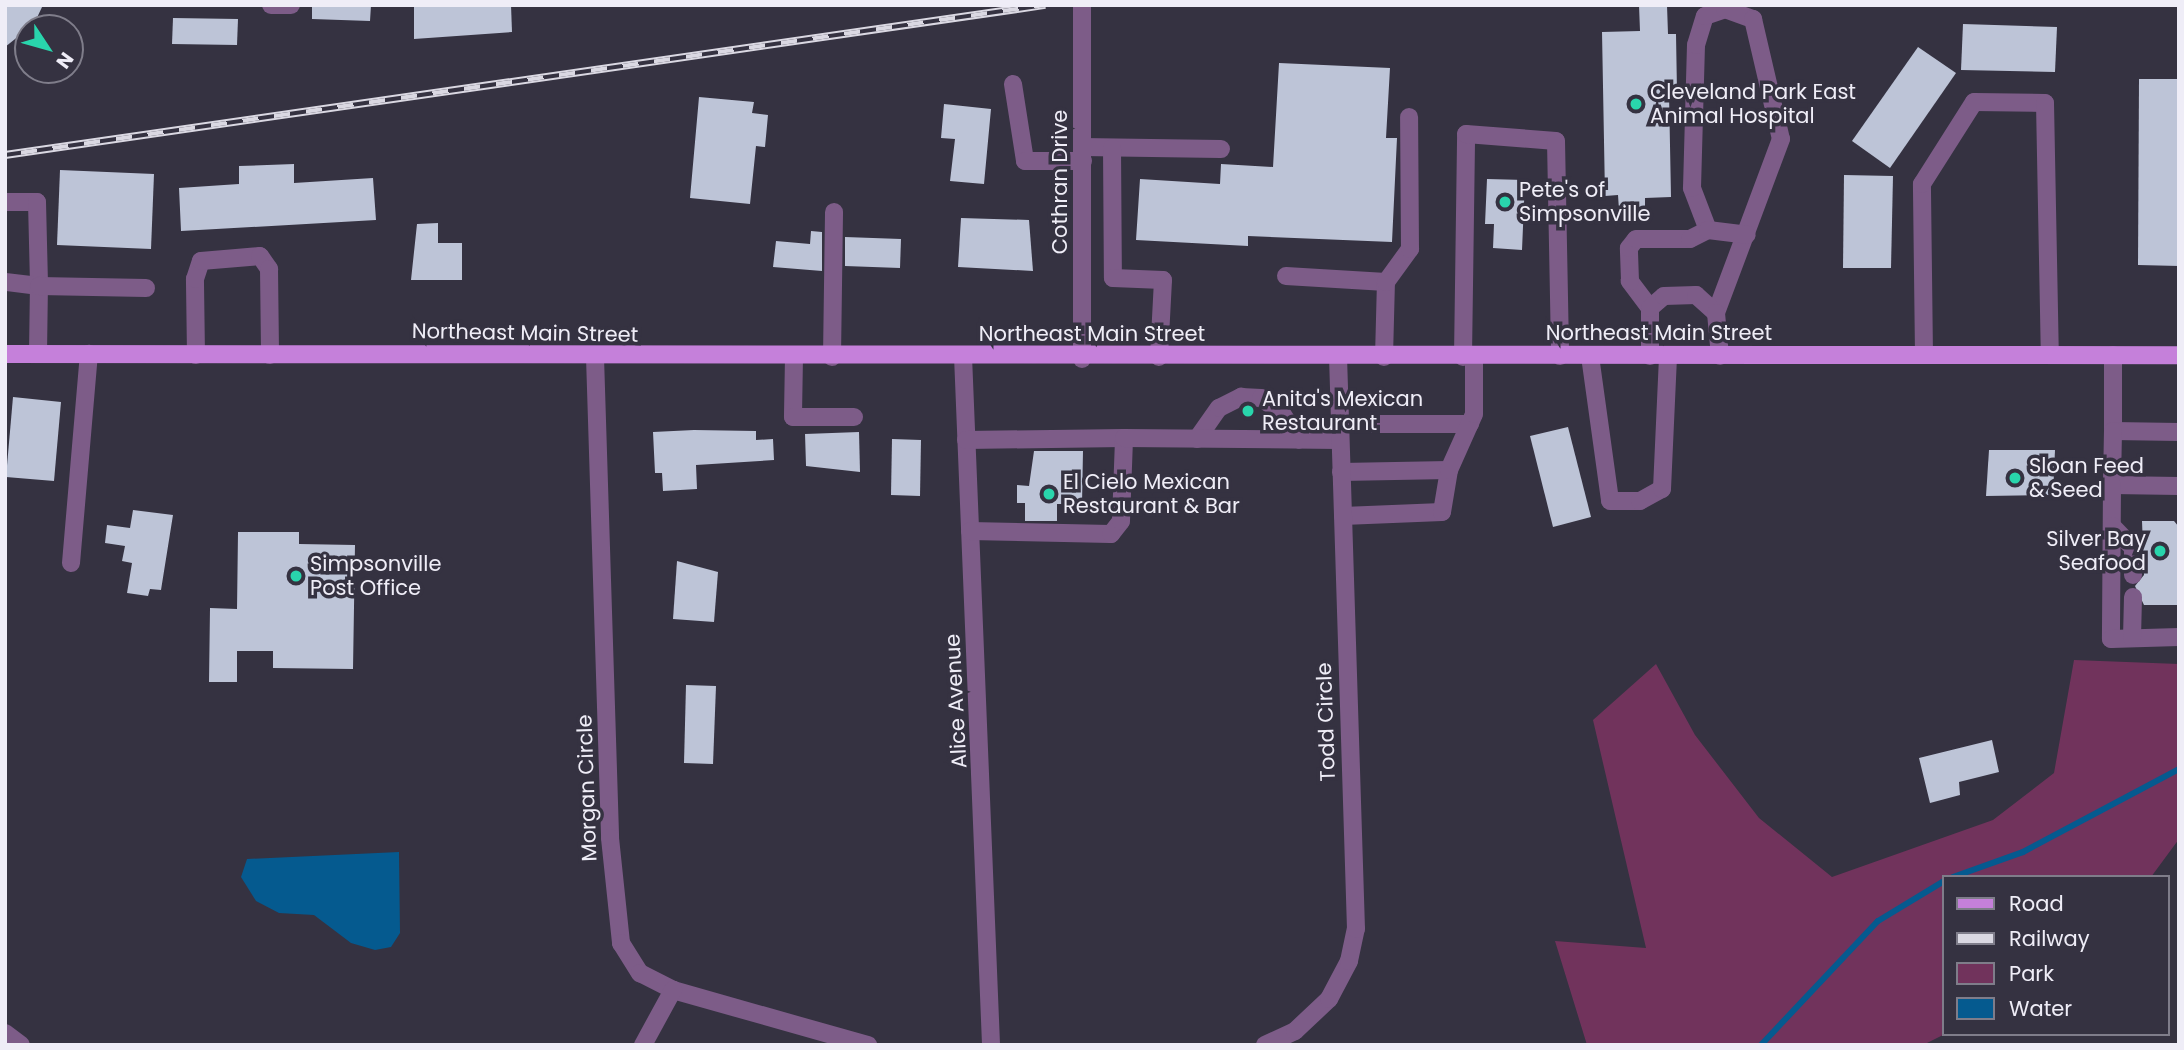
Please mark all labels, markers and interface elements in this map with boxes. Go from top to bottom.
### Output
north arrow [14,14,84,84]
text: N [50,47,80,74]
place label: Cleveland Park East Animal Hospital [1650,79,1856,129]
marker: Cleveland Park East Animal Hospital [1628,96,1644,112]
street label: Cothran Drive [1047,110,1073,254]
place label: Pete's of Simpsonville [1519,177,1650,227]
marker: Pete's of Simpsonville [1497,194,1513,210]
street label: Northeast Main Street [412,318,638,348]
street label: Northeast Main Street [1546,320,1772,346]
street label: Northeast Main Street [979,321,1205,347]
place label: Anita's Mexican Restaurant [1262,386,1423,436]
marker: Anita's Mexican Restaurant [1240,403,1256,419]
place label: Sloan Feed & Seed [2029,453,2144,503]
place label: El Cielo Mexican Restaurant & Bar [1063,469,1240,519]
marker: Sloan Feed & Seed [2007,470,2023,486]
marker: El Cielo Mexican Restaurant & Bar [1041,486,1057,502]
place label: Silver Bay Seafood [2046,526,2146,576]
marker: Silver Bay Seafood [2152,543,2168,559]
place label: Simpsonville Post Office [310,551,441,601]
marker: Simpsonville Post Office [288,568,304,584]
street label: Alice Avenue [940,633,972,769]
street label: Todd Circle [1311,662,1341,782]
street label: Morgan Circle [572,714,602,862]
legend [1942,875,2170,1036]
text: Road [2009,889,2064,918]
text: Railway [2009,924,2090,953]
text: Park [2009,959,2054,988]
text: Water [2009,994,2072,1023]

